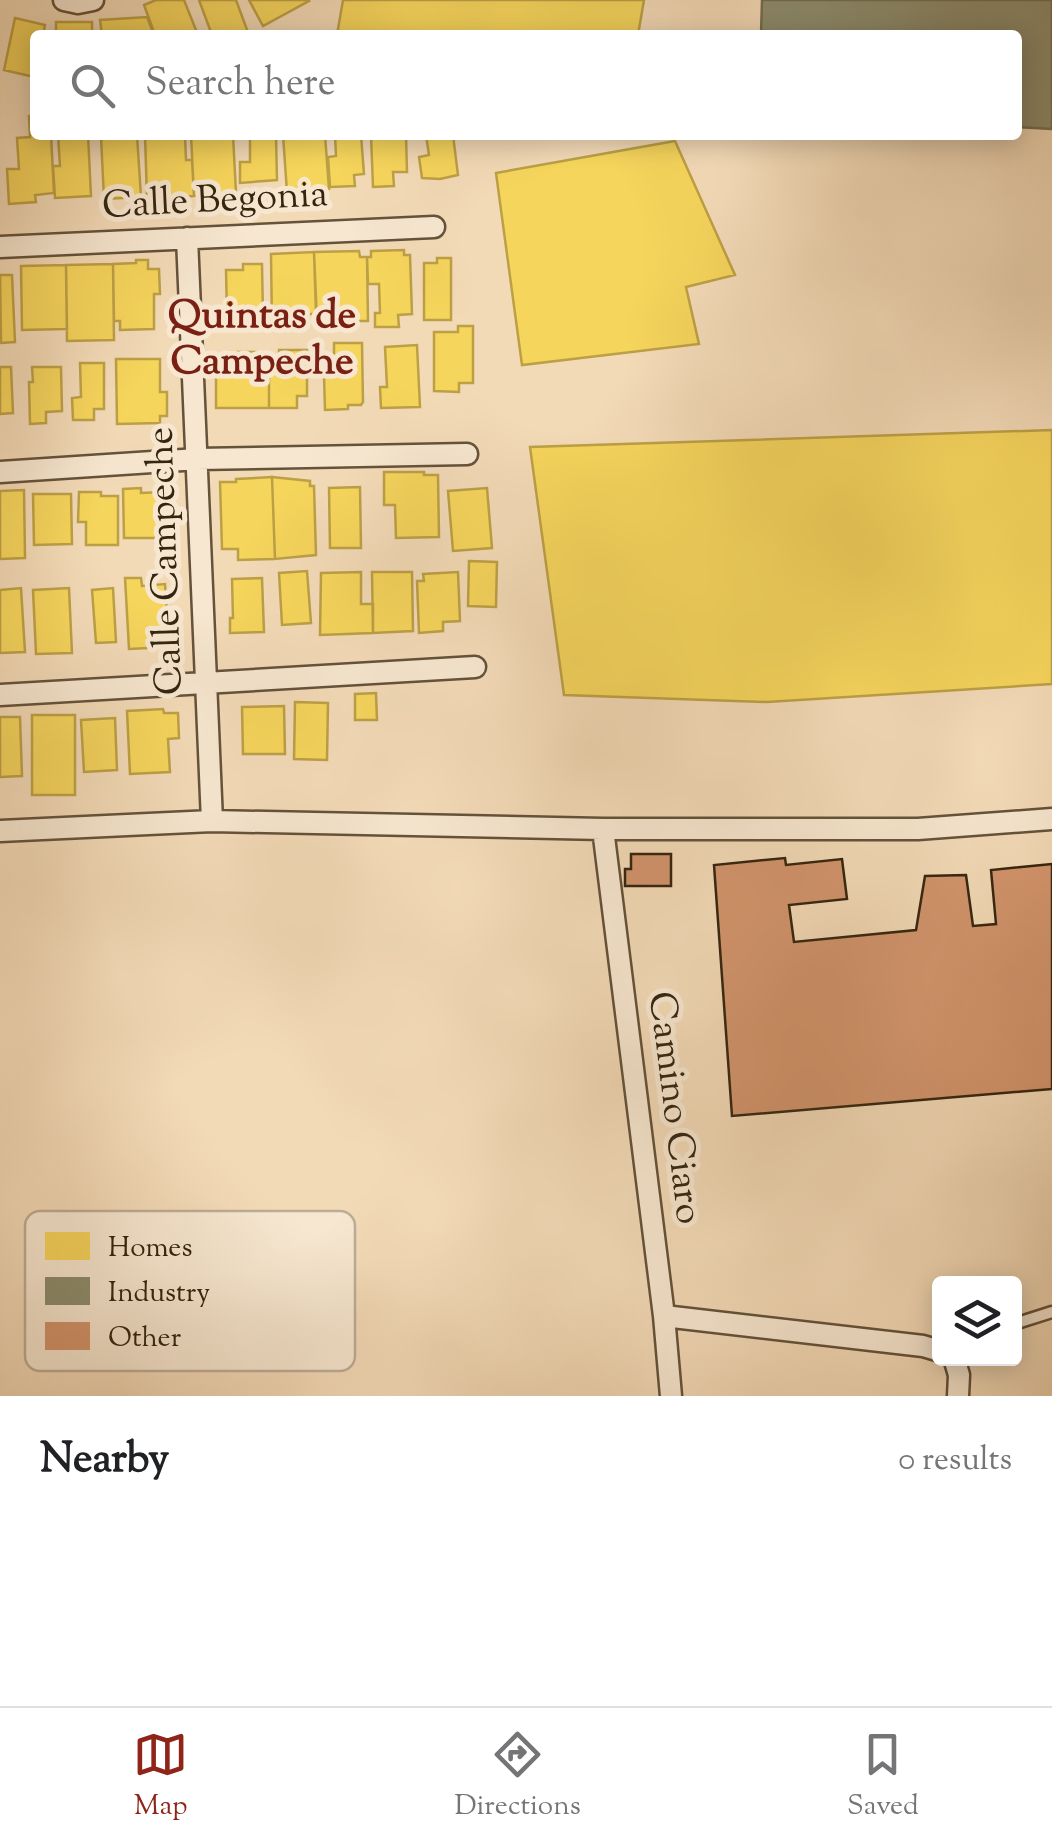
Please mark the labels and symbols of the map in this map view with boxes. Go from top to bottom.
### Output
street label: Calle Begonia [101,169,329,235]
district label: Quintas de Campeche [168,289,356,392]
street label: Calle Campeche [135,426,199,696]
street label: Camino Ciaro [632,989,714,1227]
legend [25,1211,355,1371]
text: Homes [108,1229,192,1269]
text: Industry [108,1274,210,1314]
text: Other [108,1319,182,1359]

